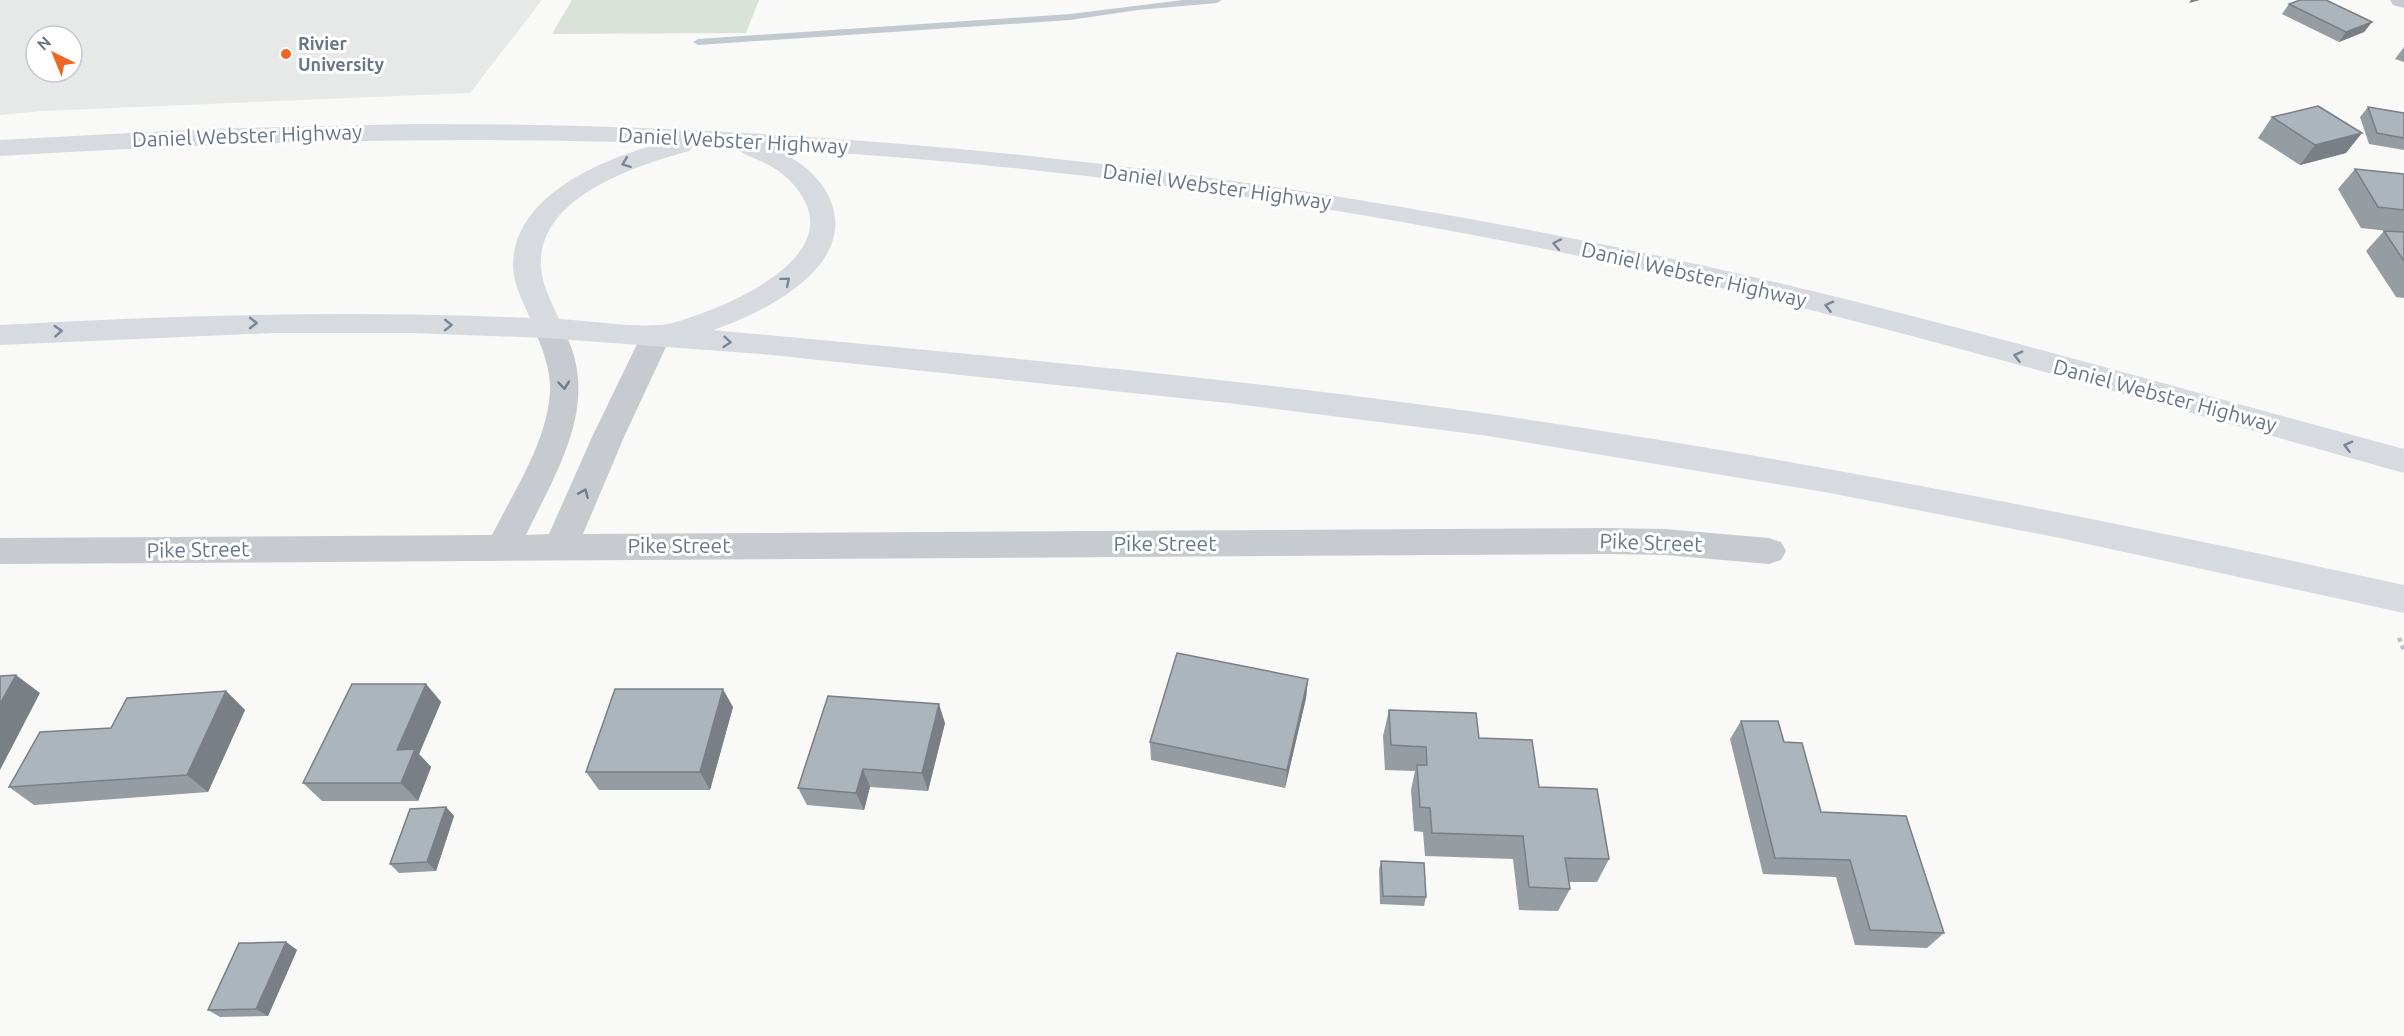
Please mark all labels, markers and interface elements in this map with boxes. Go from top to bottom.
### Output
north arrow [24,24,84,84]
text: N [33,32,54,54]
place label: Rivier University [298,33,385,74]
marker: Rivier University [279,47,293,61]
street label: Daniel Webster Highway [131,119,362,151]
street label: Daniel Webster Highway [617,122,849,158]
one-way arrow [621,156,632,168]
street label: Daniel Webster Highway [1101,158,1333,214]
street label: Daniel Webster Highway [1579,236,1809,312]
one-way arrow [1552,238,1562,251]
one-way arrow [779,277,790,288]
one-way arrow [1824,301,1834,314]
one-way arrow [249,317,258,329]
one-way arrow [444,319,453,331]
one-way arrow [54,325,63,338]
one-way arrow [722,335,731,348]
one-way arrow [2013,351,2024,363]
street label: Daniel Webster Highway [2051,354,2280,436]
one-way arrow [557,380,570,389]
one-way arrow [2343,441,2353,453]
one-way arrow [577,488,589,499]
street label: Pike Street [1599,528,1703,556]
street label: Pike Street [1114,531,1216,555]
street label: Pike Street [628,533,730,557]
street label: Pike Street [146,536,250,562]

